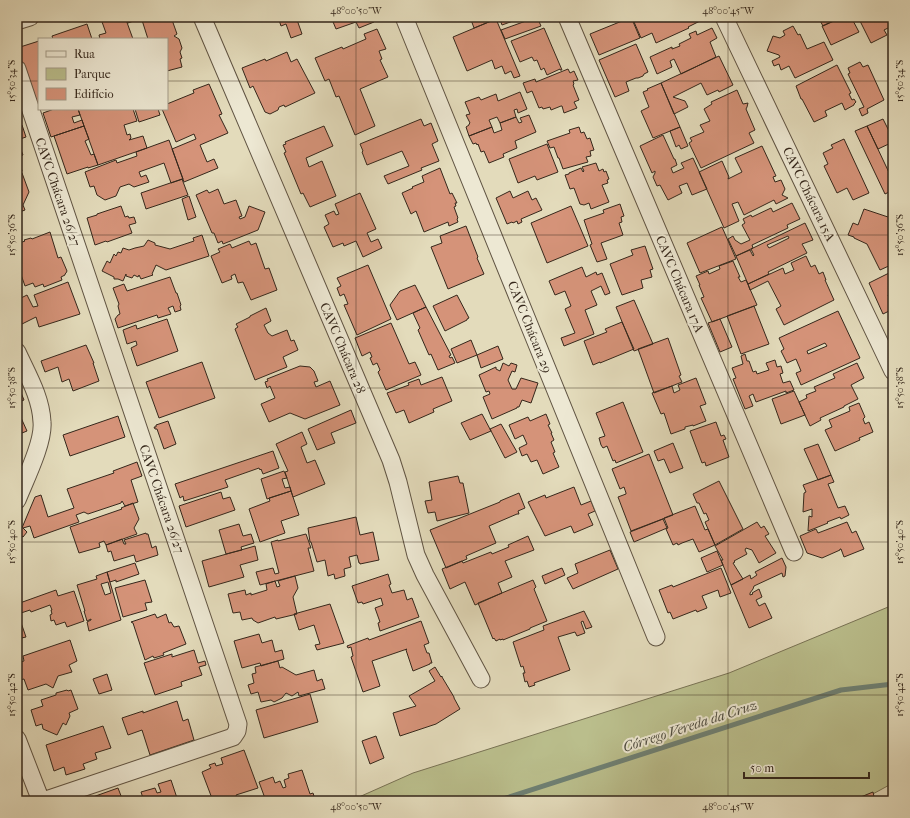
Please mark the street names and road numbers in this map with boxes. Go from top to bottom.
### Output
street label: CAVC Chácara 26/27 [32,136,84,248]
street label: CAVC Chácara 15A [780,144,839,244]
street label: CAVC Chácara 17A [653,233,707,335]
street label: CAVC Chácara 29 [505,279,555,375]
street label: CAVC Chácara 28 [317,300,369,396]
street label: CAVC Chácara 26/27 [136,443,188,555]

